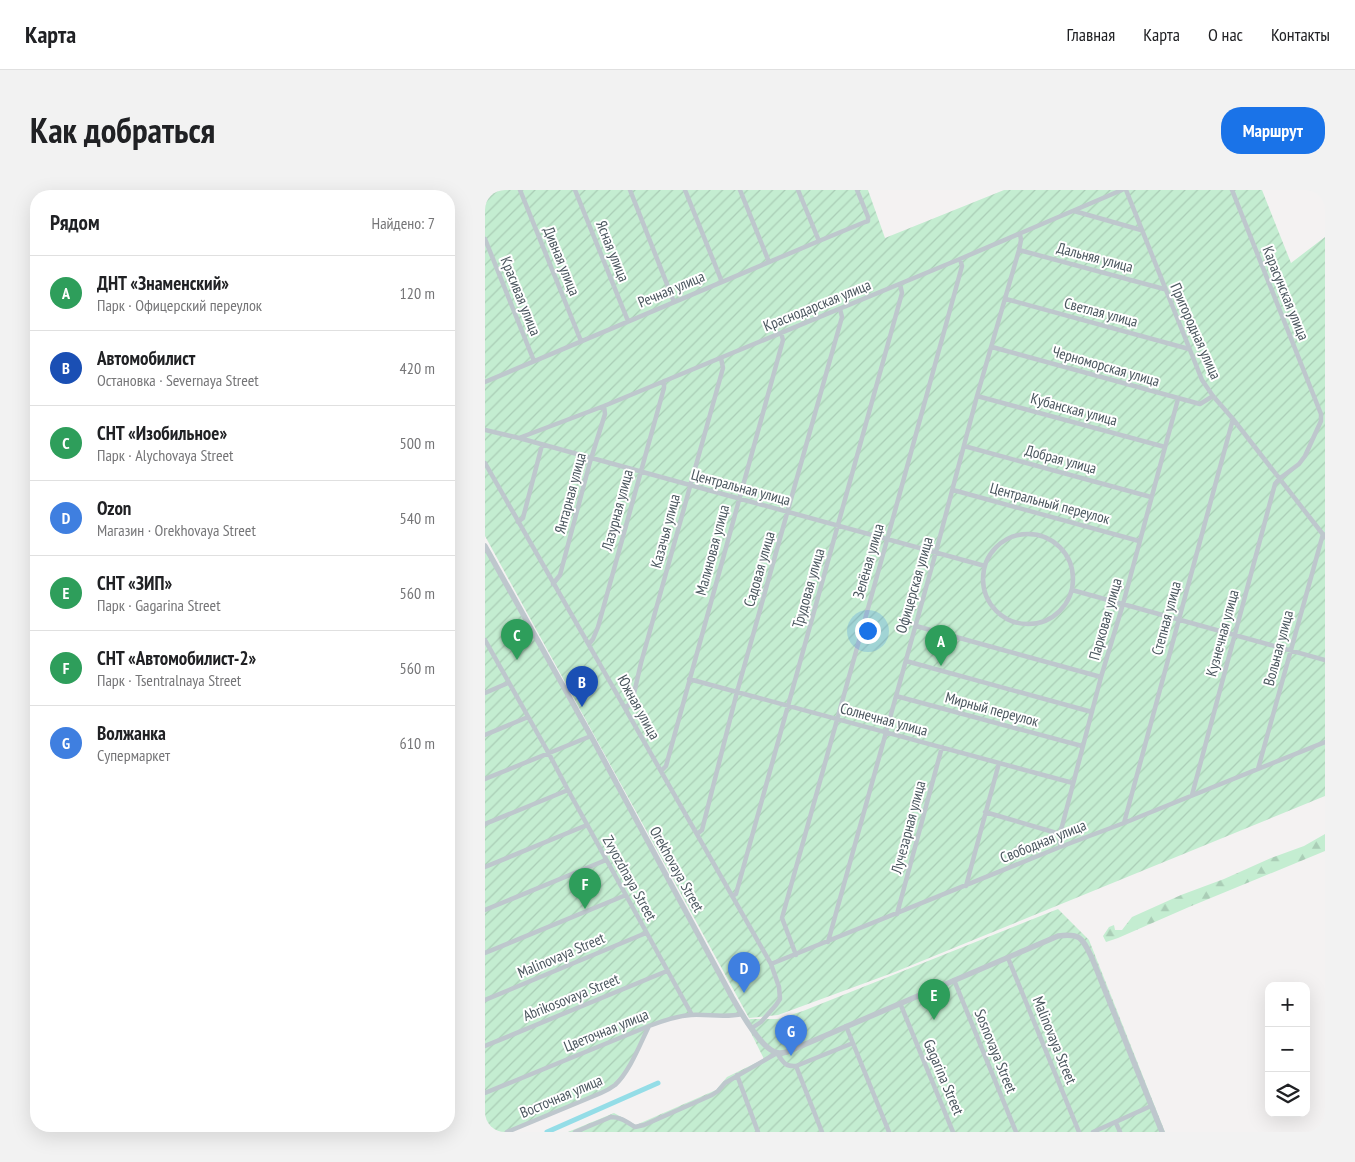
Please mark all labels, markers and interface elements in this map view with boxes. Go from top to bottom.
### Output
text: Карта [25,19,76,50]
text: Главная [1067,23,1115,46]
text: Карта [1143,23,1180,46]
text: О нас [1208,23,1243,46]
text: Контакты [1271,23,1330,46]
text: Как добраться [30,107,215,153]
button: Маршрут [1221,107,1325,154]
text: Рядом [50,209,100,236]
text: Найдено: 7 [372,213,435,233]
street label: Ясная улица [592,218,634,284]
street label: Дивная улица [540,224,584,298]
street label: Дальняя улица [1055,238,1135,276]
street label: Карасунская улица [1258,243,1314,343]
street label: Красивая улица [497,254,545,338]
street label: Речная улица [635,266,707,312]
text: ДНТ «Знаменский» [97,271,229,295]
street label: Краснодарская улица [761,275,873,335]
street label: Пригородная улица [1166,280,1226,382]
text: A [62,283,70,303]
text: 120 m [400,283,435,303]
street label: Светлая улица [1062,293,1140,331]
text: Парк · Офицерский переулок [97,295,262,315]
street label: Черноморская улица [1050,342,1162,390]
text: Автомобилист [97,346,195,370]
text: B [62,358,70,378]
text: 420 m [400,358,435,378]
text: Остановка · Severnaya Street [97,370,259,390]
street label: Кубанская улица [1029,388,1119,430]
text: СНТ «Изобильное» [97,421,227,445]
text: C [62,433,70,453]
text: 500 m [400,433,435,453]
street label: Добрая улица [1023,440,1099,478]
text: Парк · Alychovaya Street [97,445,234,465]
street label: Янтарная улица [550,450,590,536]
street label: Центральная улица [689,465,793,509]
street label: Лазурная улица [597,467,637,554]
street label: Центральный переулок [988,478,1112,528]
street label: Казачья улица [646,492,684,570]
text: Ozon [97,496,131,520]
street label: Малиновая улица [691,503,733,597]
text: D [62,508,70,528]
text: 540 m [400,508,435,528]
text: Магазин · Orekhovaya Street [97,520,256,540]
street label: Зелёная улица [848,521,888,601]
street label: Садовая улица [739,529,779,609]
street label: Офицерская улица [891,535,937,635]
street label: Трудовая улица [788,546,828,630]
text: СНТ «ЗИП» [97,571,172,595]
street label: Парковая улица [1084,576,1126,662]
street label: Степная улица [1147,579,1185,657]
text: E [63,583,69,603]
text: 560 m [400,583,435,603]
street label: Кузнечная улица [1201,588,1243,678]
text: Парк · Gagarina Street [97,595,221,615]
street label: Вольная улица [1259,608,1297,688]
your location [855,618,881,644]
pin: C [501,619,533,660]
pin: A [925,625,957,666]
text: СНТ «Автомобилист-2» [97,646,256,670]
text: F [63,658,69,678]
text: 560 m [400,658,435,678]
pin: B [566,666,598,707]
text: Парк · Tsentralnaya Street [97,670,241,690]
street label: Южная улица [613,671,665,743]
street label: Мирный переулок [943,687,1041,731]
street label: Солнечная улица [838,698,930,740]
text: Волжанка [97,721,166,745]
text: G [62,733,70,753]
text: 610 m [400,733,435,753]
text: Супермаркет [97,745,170,765]
street label: Лучезарная улица [886,779,930,876]
street label: Свободная улица [997,815,1089,867]
street label: Orekhovaya Street [646,823,708,915]
street label: Zvyozdnaya Street [599,832,661,924]
pin: F [569,868,601,909]
street label: Malinovaya Street [515,928,607,982]
pin: D [728,952,760,993]
street label: Abrikosovaya Street [520,969,622,1025]
pin: E [918,979,950,1020]
map controls [1265,982,1310,1117]
button: + [1265,982,1310,1027]
street label: Malinovaya Street [1029,993,1081,1087]
street label: Цветочная улица [561,1004,651,1056]
street label: Sosnovaya Street [971,1006,1021,1096]
pin: G [775,1015,807,1056]
button: − [1265,1027,1310,1072]
street label: Gagarina Street [920,1036,968,1118]
street label: Восточная улица [517,1070,605,1122]
button: layers [1265,1072,1310,1117]

